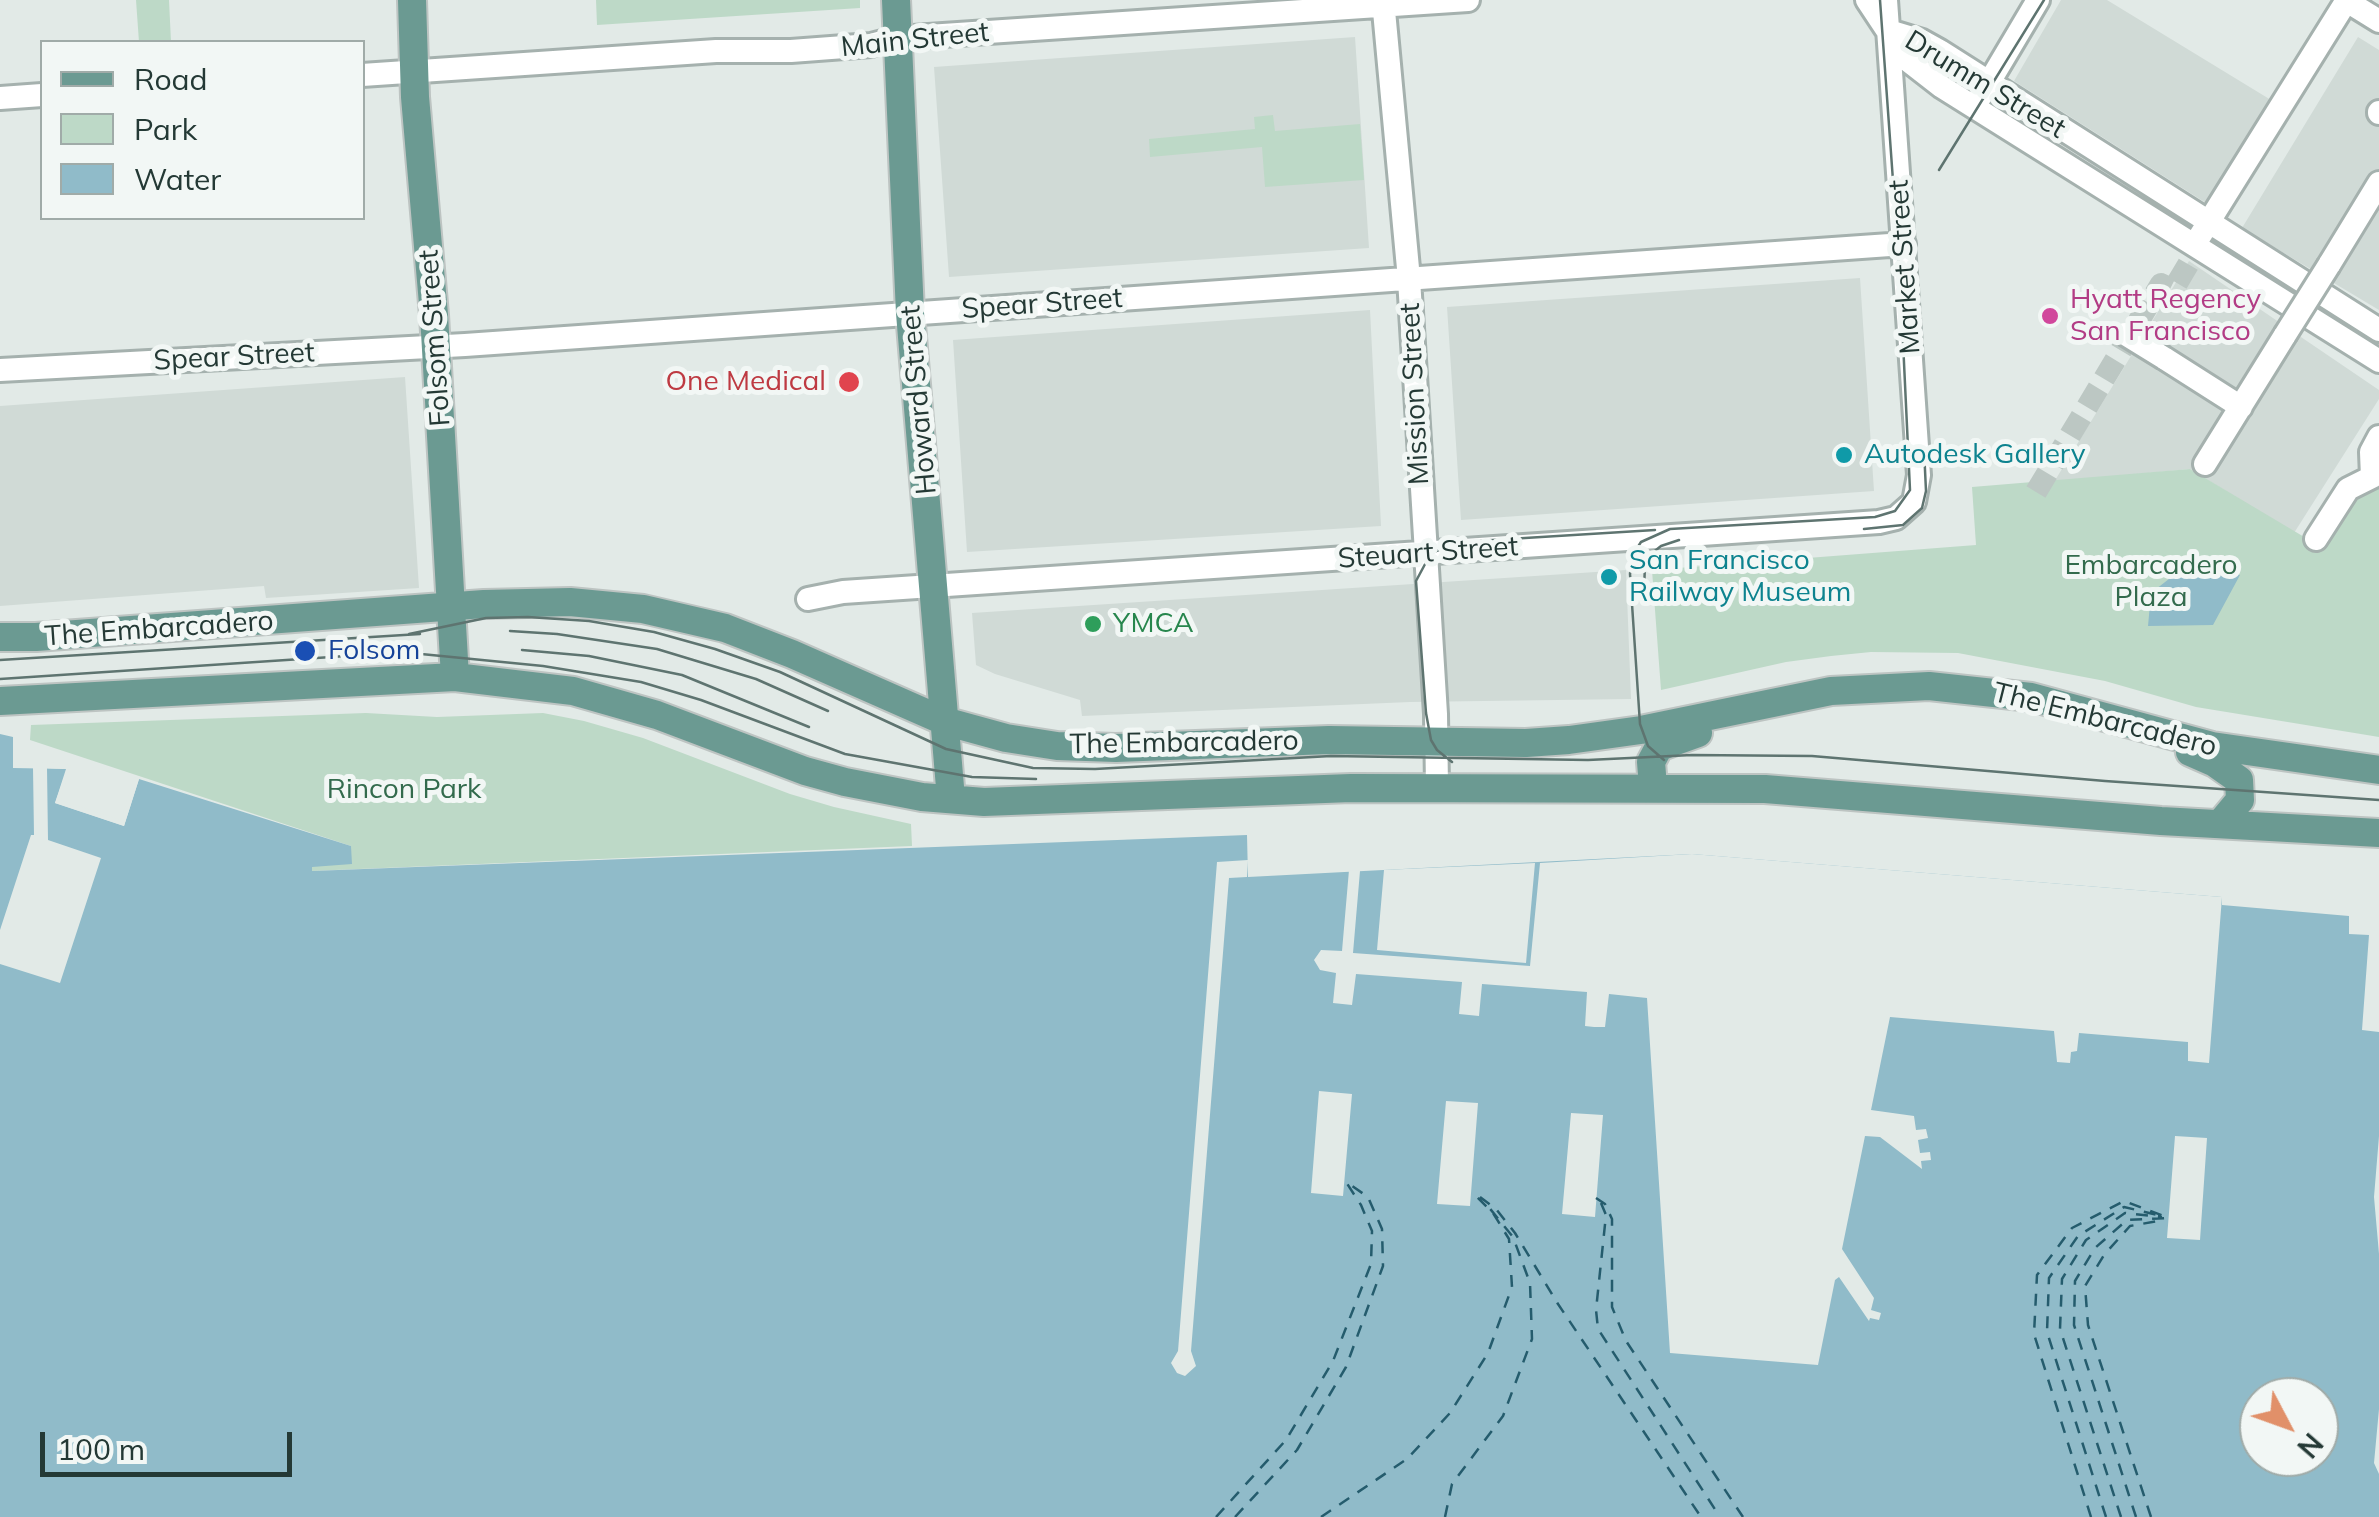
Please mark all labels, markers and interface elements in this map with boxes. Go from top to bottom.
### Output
street label: Main Street [839,16,991,64]
street label: Drumm Street [1899,24,2071,146]
legend [40,40,365,220]
text: Road [134,60,208,98]
text: Park [134,110,197,148]
text: Water [134,160,221,198]
street label: Market Street [1882,179,1928,355]
street label: Folsom Street [412,249,458,427]
street label: Spear Street [960,282,1124,326]
place label: Hyatt Regency San Francisco [2070,283,2261,349]
street label: Mission Street [1393,302,1437,486]
street label: Howard Street [894,304,944,496]
marker: Hyatt Regency San Francisco [2039,305,2061,327]
street label: Spear Street [153,336,315,378]
place label: One Medical [666,365,826,399]
marker: One Medical [836,369,862,395]
place label: Autodesk Gallery [1864,438,2086,472]
marker: Autodesk Gallery [1833,444,1855,466]
street label: Steuart Street [1337,530,1519,576]
place label: San Francisco Railway Museum [1629,544,1851,610]
park label: Embarcadero Plaza [2064,549,2238,615]
marker: San Francisco Railway Museum [1598,566,1620,588]
street label: The Embarcadero [44,604,274,654]
place label: YMCA [1113,607,1194,641]
marker: YMCA [1082,613,1104,635]
place label: Folsom [328,634,420,668]
marker: Folsom [292,638,318,664]
street label: The Embarcadero [1990,676,2220,764]
street label: The Embarcadero [1069,724,1299,762]
park label: Rincon Park [327,773,481,807]
north arrow [2239,1377,2339,1477]
scale bar [45,1412,298,1474]
text: N [2290,1426,2331,1465]
text: 100 m [57,1430,145,1468]

